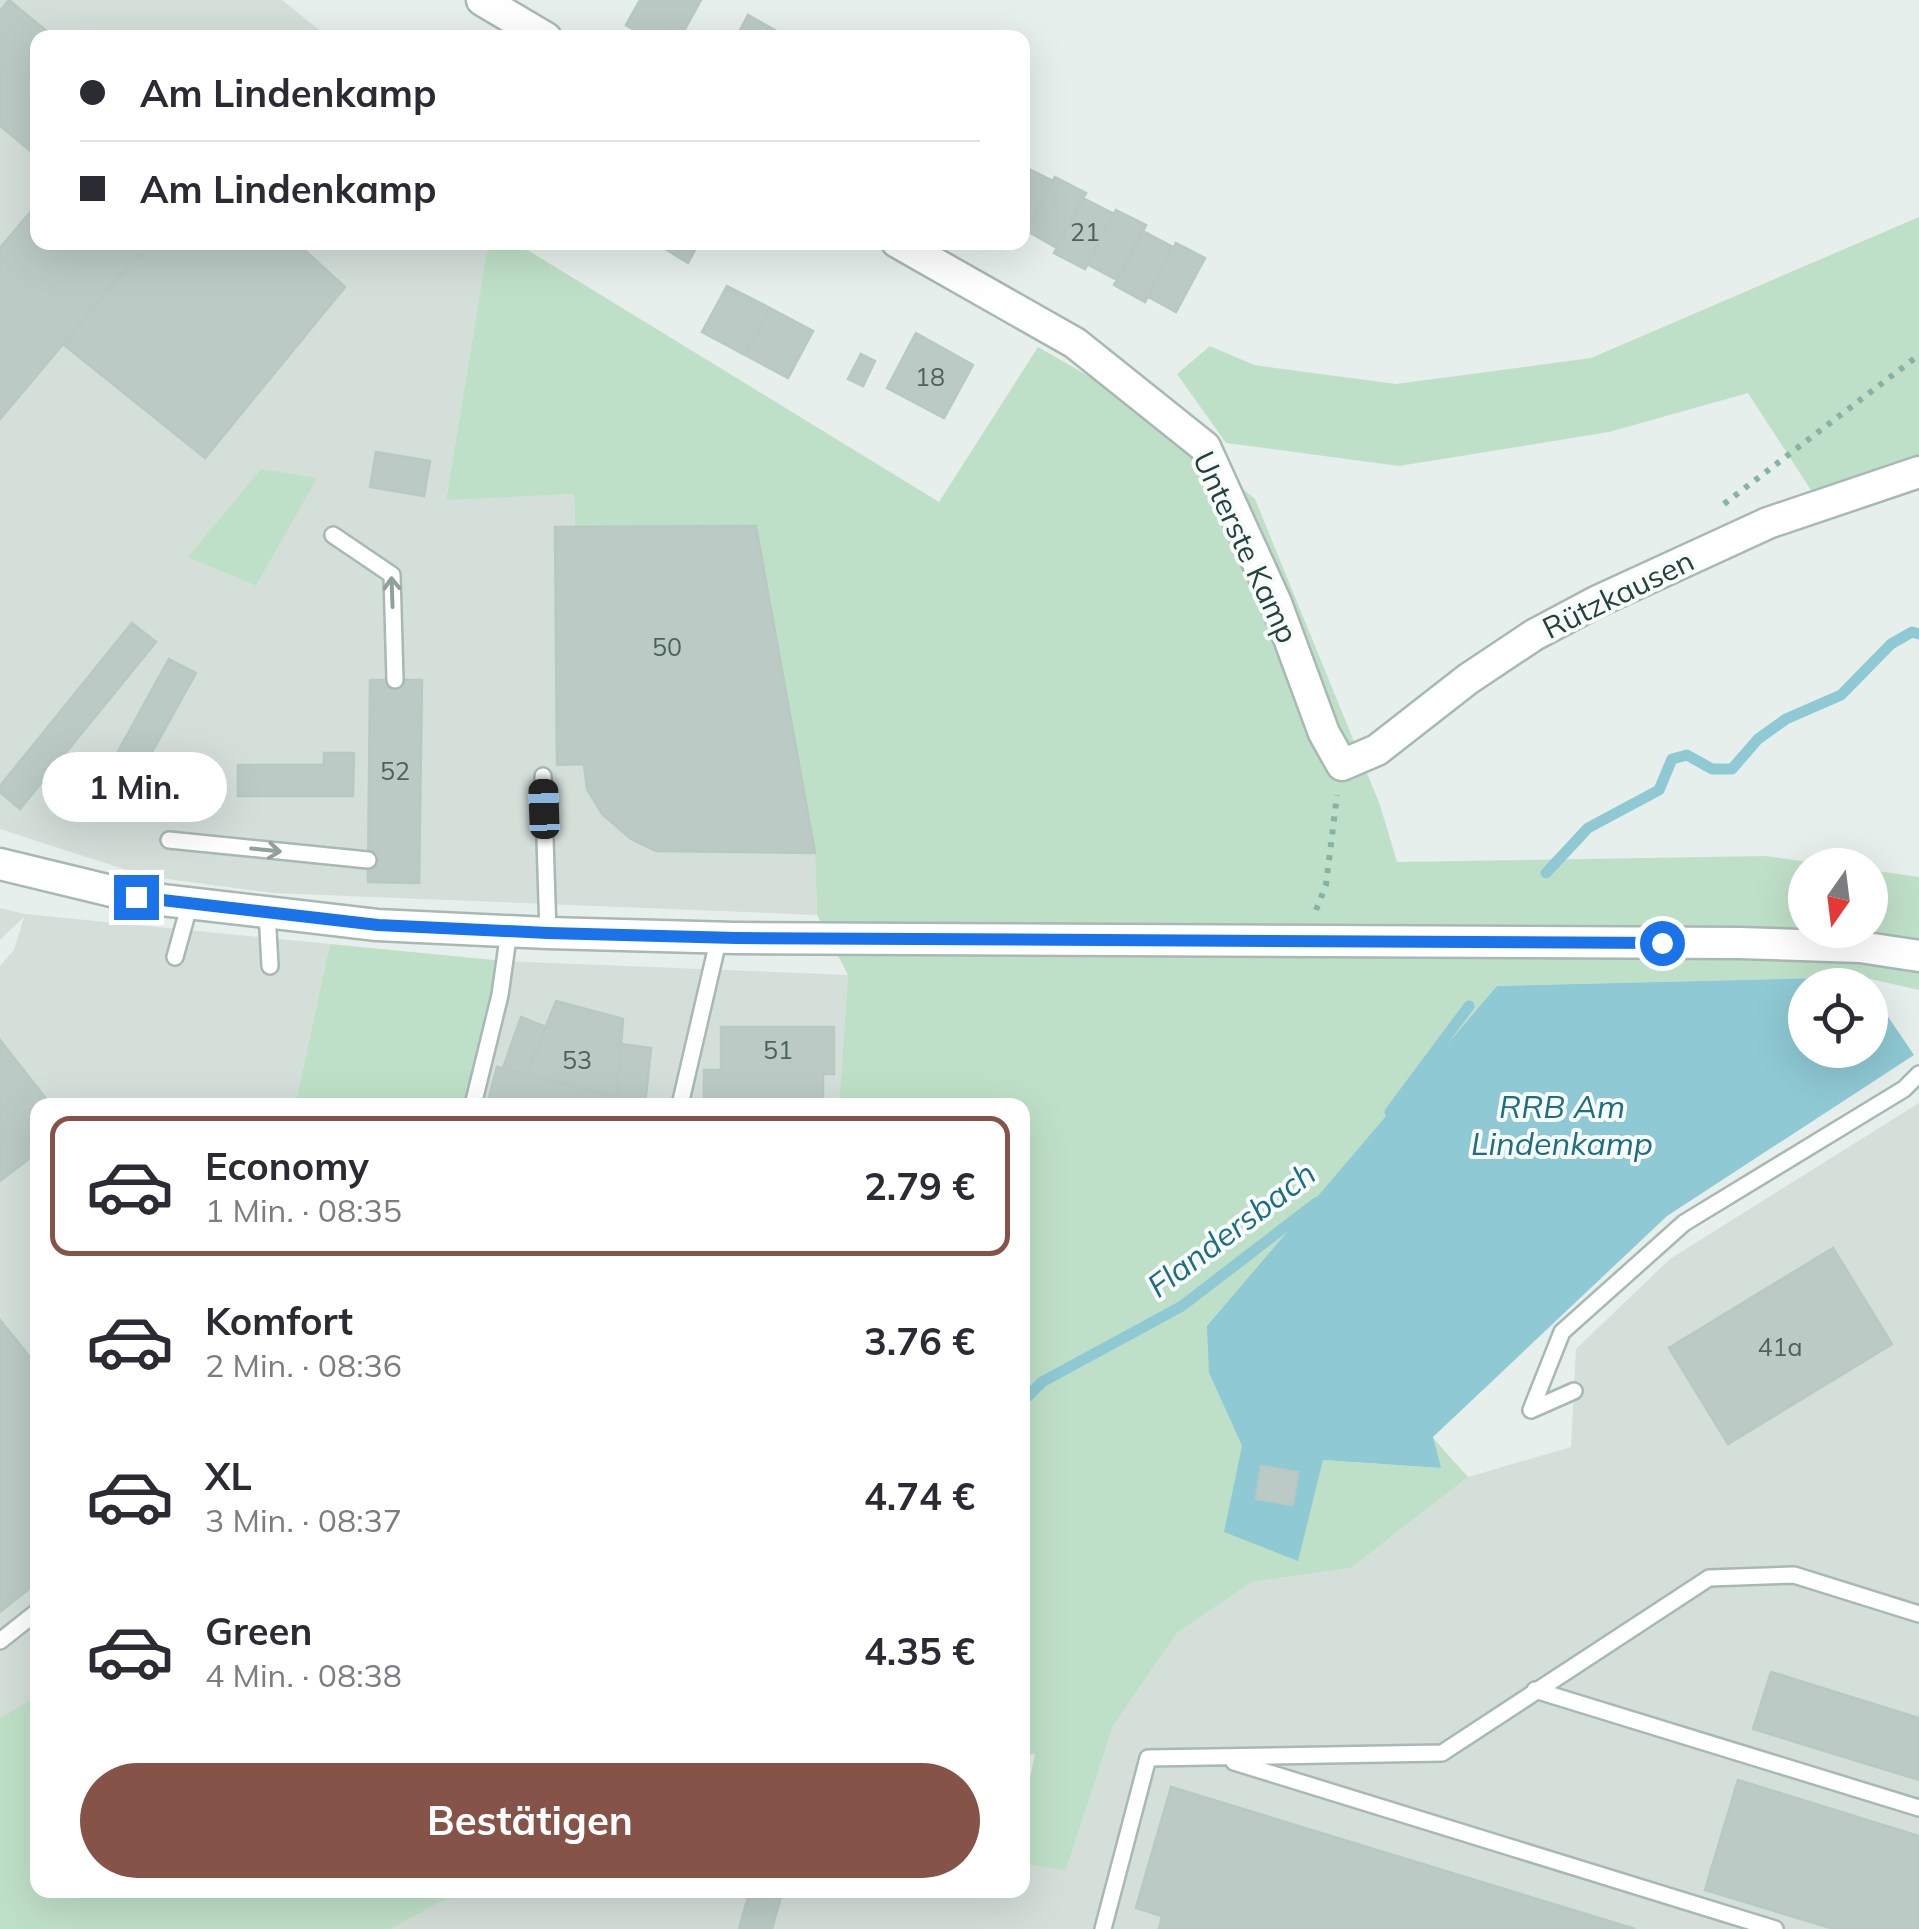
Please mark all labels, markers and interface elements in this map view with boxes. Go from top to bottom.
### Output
text: Am Lindenkamp [140,69,437,117]
text: Am Lindenkamp [140,165,437,213]
house number: 21 [1070,216,1100,247]
house number: 18 [915,361,945,392]
street label: Unterste Kamp [1185,445,1307,649]
street label: Rützkausen [1536,541,1700,647]
one-way arrow [382,576,401,609]
house number: 50 [652,631,682,662]
callout: 1 Min. [44,752,228,822]
house number: 52 [380,755,410,786]
text: 1 Min. [89,767,180,807]
car [528,778,560,840]
one-way arrow [250,840,282,859]
north arrow [1788,848,1888,948]
map controls [1788,848,1888,1068]
route end [114,875,159,920]
route start [1640,921,1685,966]
button: locate [1788,968,1888,1068]
house number: 51 [763,1034,793,1065]
house number: 53 [562,1044,592,1075]
water label: RRB Am Lindenkamp [1471,1086,1653,1163]
icon: car [85,1141,175,1231]
text: Economy [205,1142,369,1190]
water label: Flandersbach [1139,1153,1323,1305]
text: 2.79 € [864,1162,975,1210]
text: 1 Min. · 08:35 [205,1190,402,1230]
icon: car [85,1296,175,1386]
text: Komfort [205,1297,353,1345]
text: 3.76 € [864,1317,975,1365]
house number: 41a [1757,1331,1803,1362]
text: 2 Min. · 08:36 [205,1345,402,1385]
icon: car [85,1451,175,1541]
text: XL [205,1452,252,1500]
text: 4.74 € [864,1472,975,1520]
text: 3 Min. · 08:37 [205,1500,402,1540]
icon: car [85,1606,175,1696]
text: Green [205,1607,312,1655]
text: 4.35 € [864,1627,975,1675]
text: 4 Min. · 08:38 [205,1655,402,1695]
button: Bestätigen [80,1763,980,1878]

